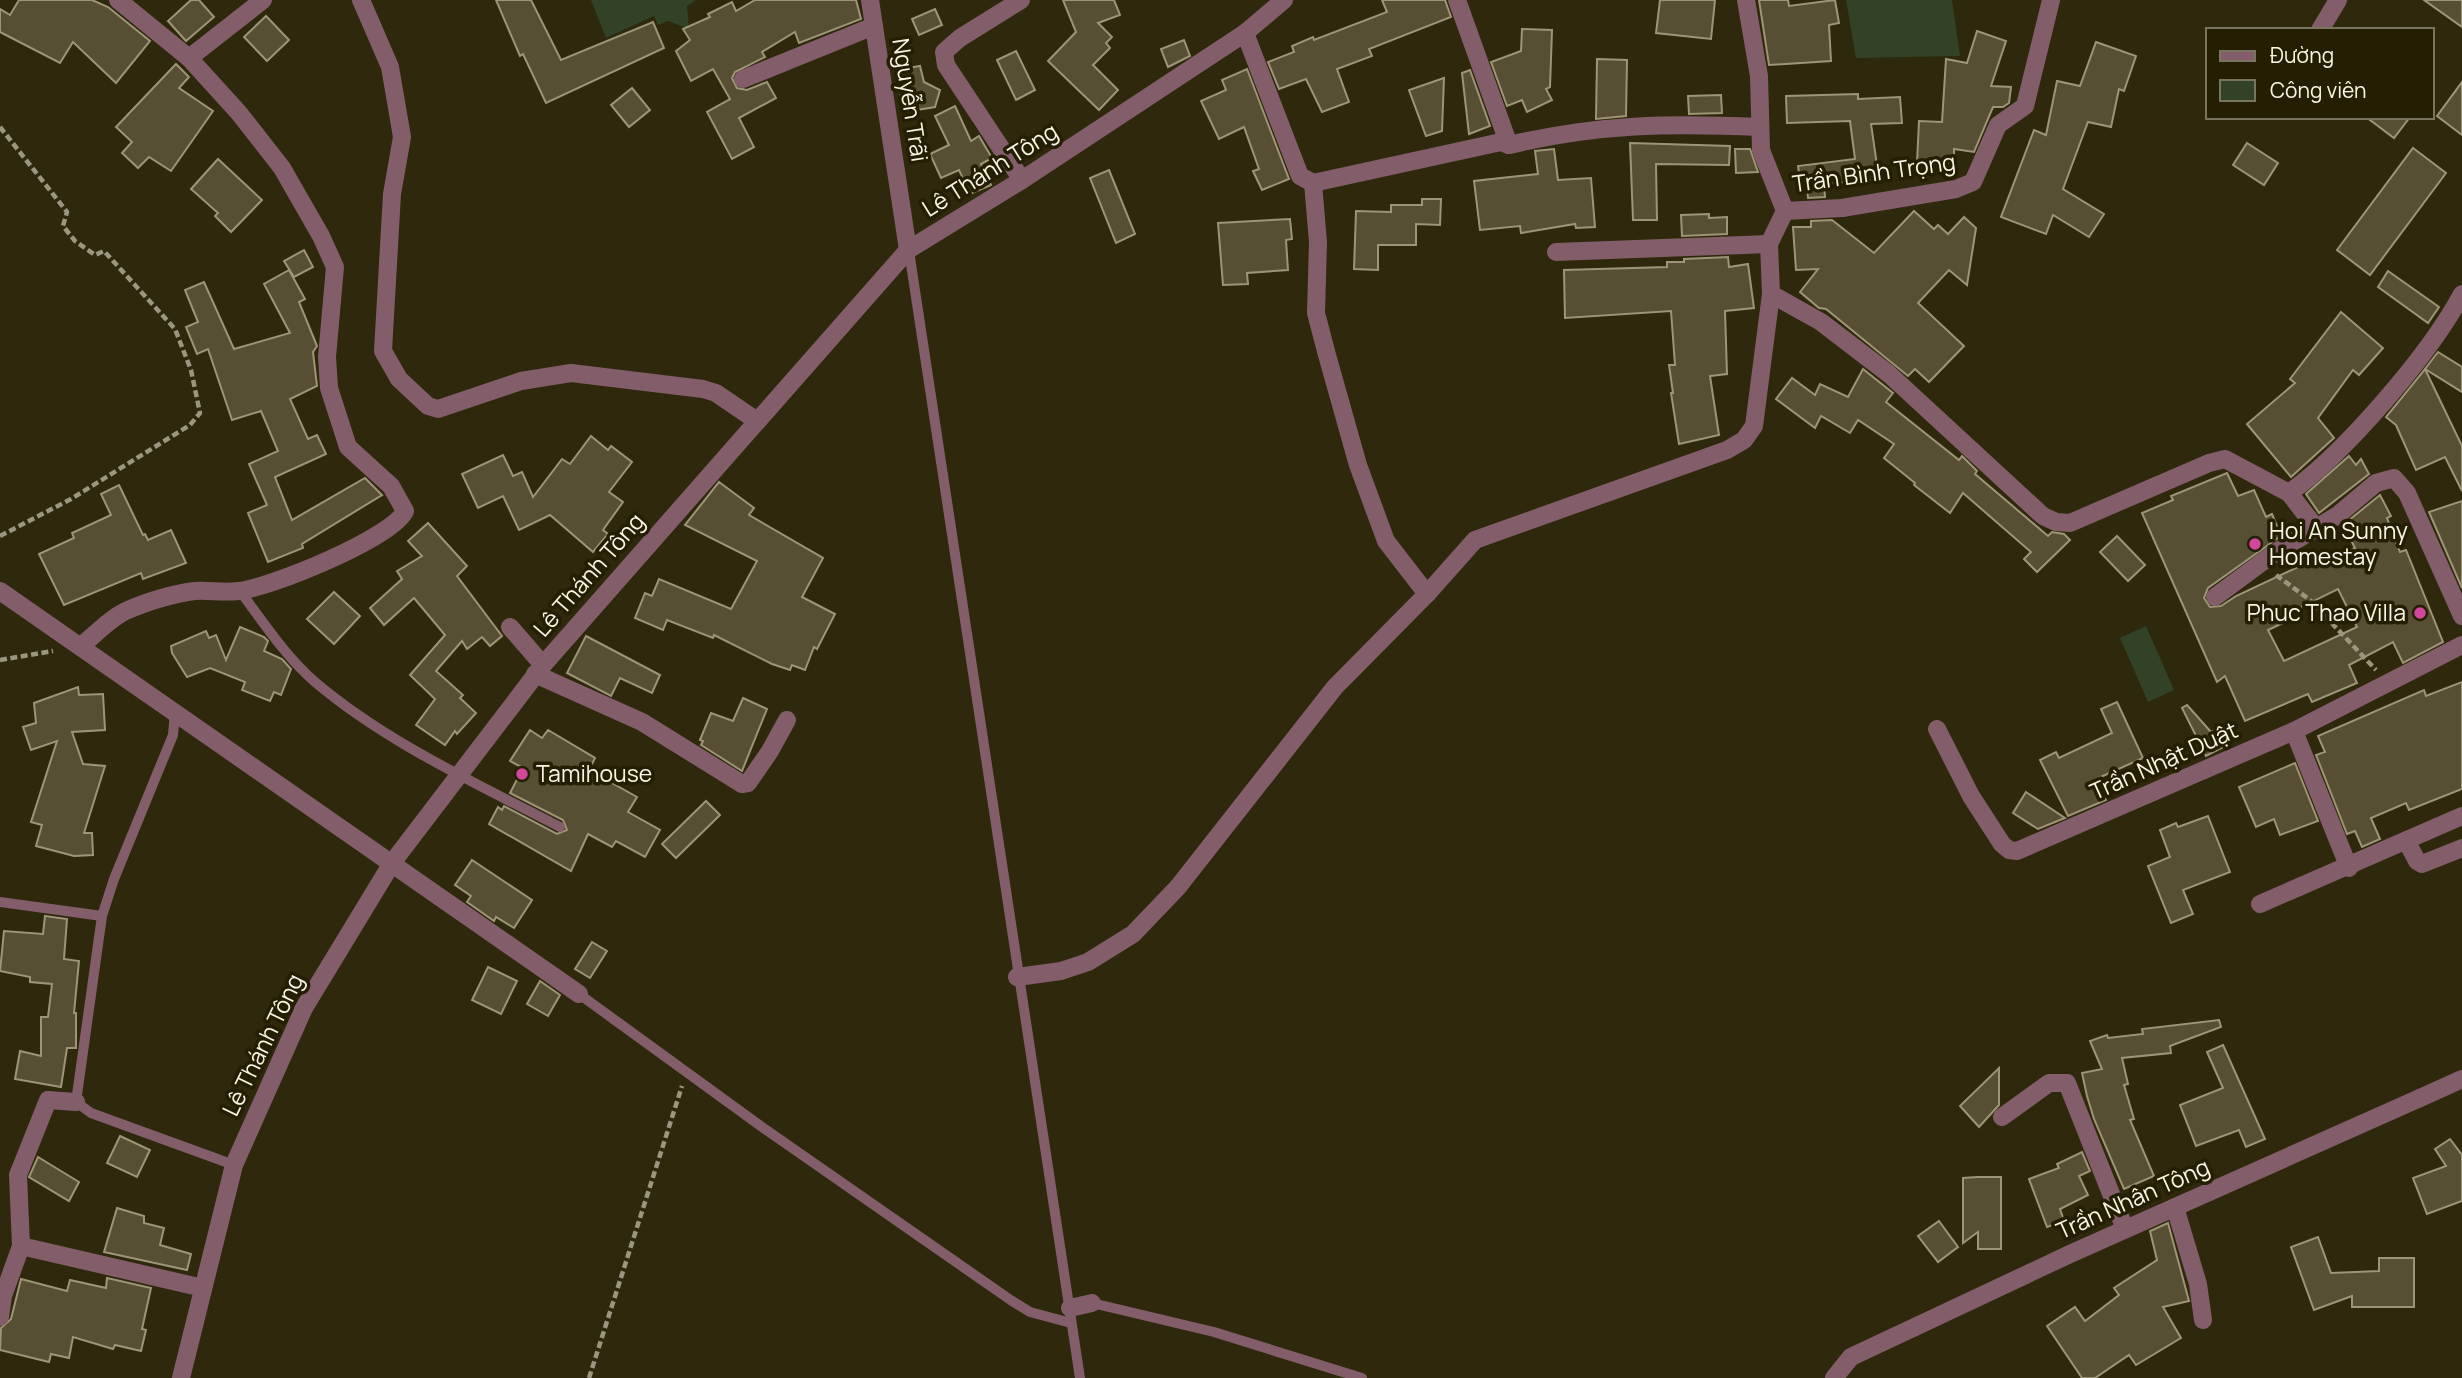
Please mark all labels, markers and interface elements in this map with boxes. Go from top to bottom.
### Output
legend [2206,28,2434,119]
street label: Nguyễn Trãi [885,36,937,164]
text: Đường [2270,41,2334,69]
text: Công viên [2270,76,2367,104]
street label: Lê Thánh Tông [915,115,1064,224]
street label: Trần Bình Trọng [1790,145,1957,199]
street label: Lê Thánh Tông [525,505,651,643]
place label: Hoi An Sunny Homestay [2269,514,2408,572]
marker: Hoi An Sunny Homestay [2247,536,2263,552]
place label: Phuc Thao Villa [2247,596,2406,628]
marker: Phuc Thao Villa [2412,605,2428,621]
street label: Trần Nhật Duật [2085,713,2243,807]
place label: Tamihouse [536,757,652,789]
marker: Tamihouse [514,766,530,782]
street label: Lê Thánh Tông [214,968,310,1121]
street label: Trần Nhân Tông [2051,1150,2214,1246]

